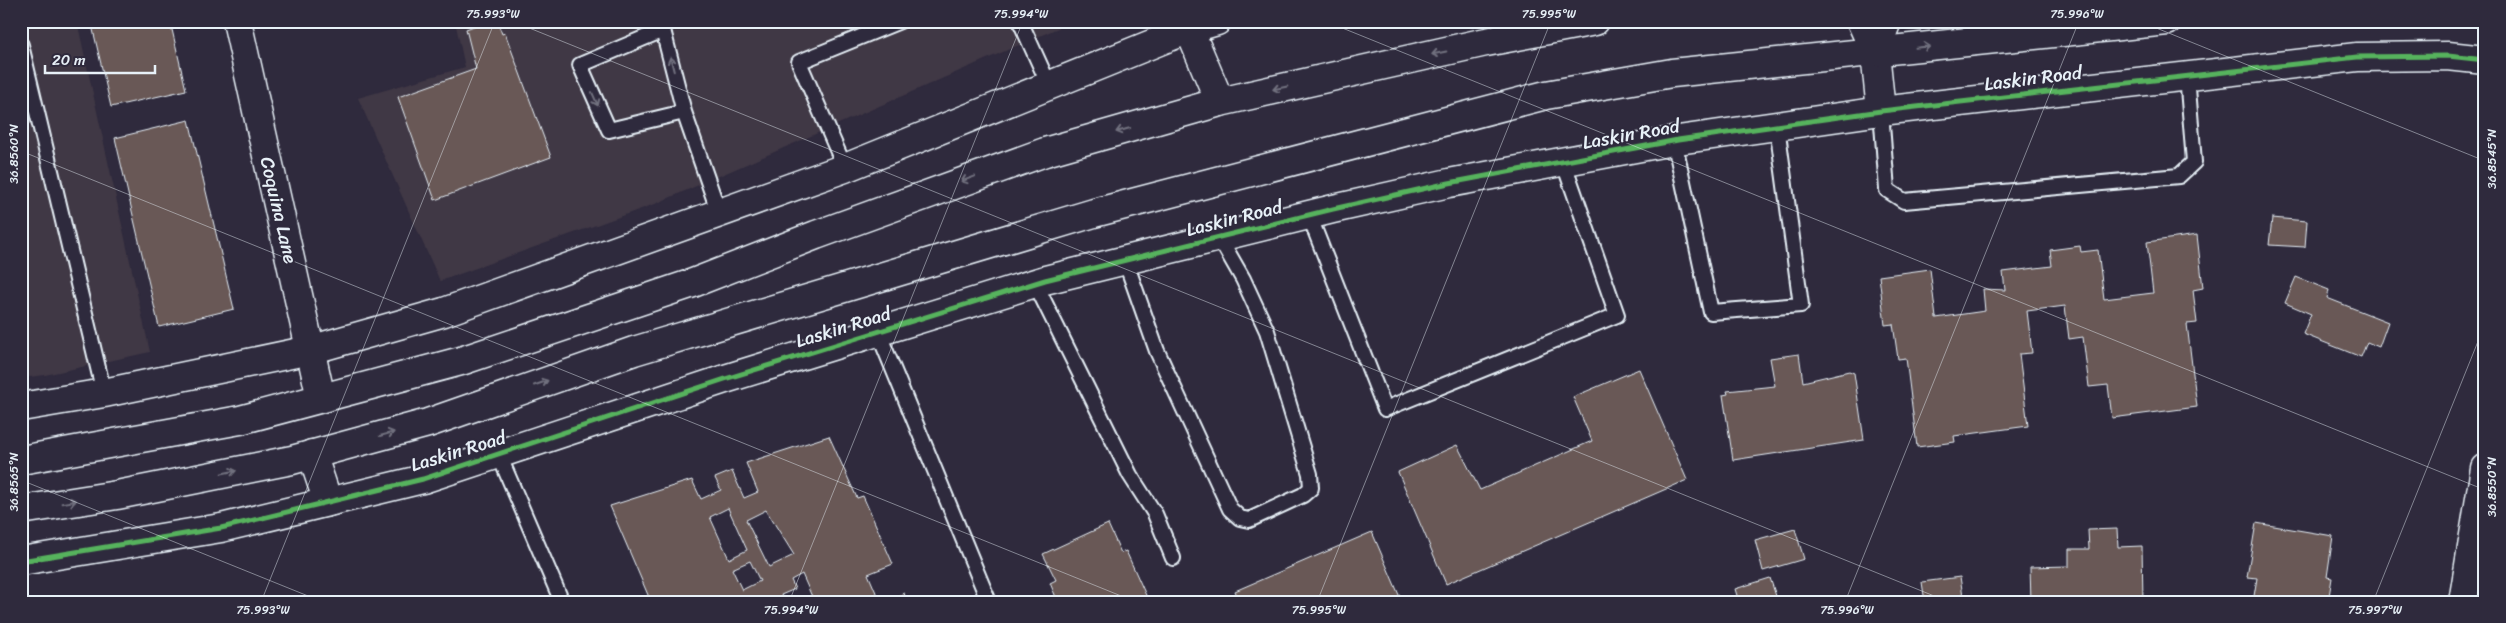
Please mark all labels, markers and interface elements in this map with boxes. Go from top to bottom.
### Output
text: 75.993°W [466,3,521,25]
text: 75.994°W [994,3,1049,25]
text: 75.995°W [1522,3,1577,25]
text: 75.996°W [2050,3,2105,25]
scale bar [45,42,155,74]
one-way arrow [1915,42,1931,52]
text: 20 m [52,47,86,73]
one-way arrow [1431,49,1447,58]
street label: Laskin Road [1982,55,2086,100]
one-way arrow [667,57,676,73]
one-way arrow [1272,84,1288,93]
one-way arrow [591,91,601,106]
street label: Laskin Road [1580,109,1684,159]
text: 36.8560°N [3,124,25,184]
one-way arrow [1115,125,1131,135]
text: 36.8545°N [2481,128,2503,189]
street label: Coquina Lane [251,153,307,267]
one-way arrow [961,175,977,184]
street label: Laskin Road [1182,190,1288,246]
street label: Laskin Road [791,296,897,357]
one-way arrow [533,378,549,387]
street label: Laskin Road [406,420,512,481]
one-way arrow [378,429,394,438]
text: 36.8565°N [3,452,25,512]
text: 36.8550°N [2481,456,2503,517]
one-way arrow [221,467,237,477]
one-way arrow [61,497,77,507]
text: 75.993°W [236,599,291,621]
text: 75.994°W [764,599,819,621]
text: 75.995°W [1292,599,1347,621]
text: 75.996°W [1820,599,1875,621]
text: 75.997°W [2348,599,2403,621]

